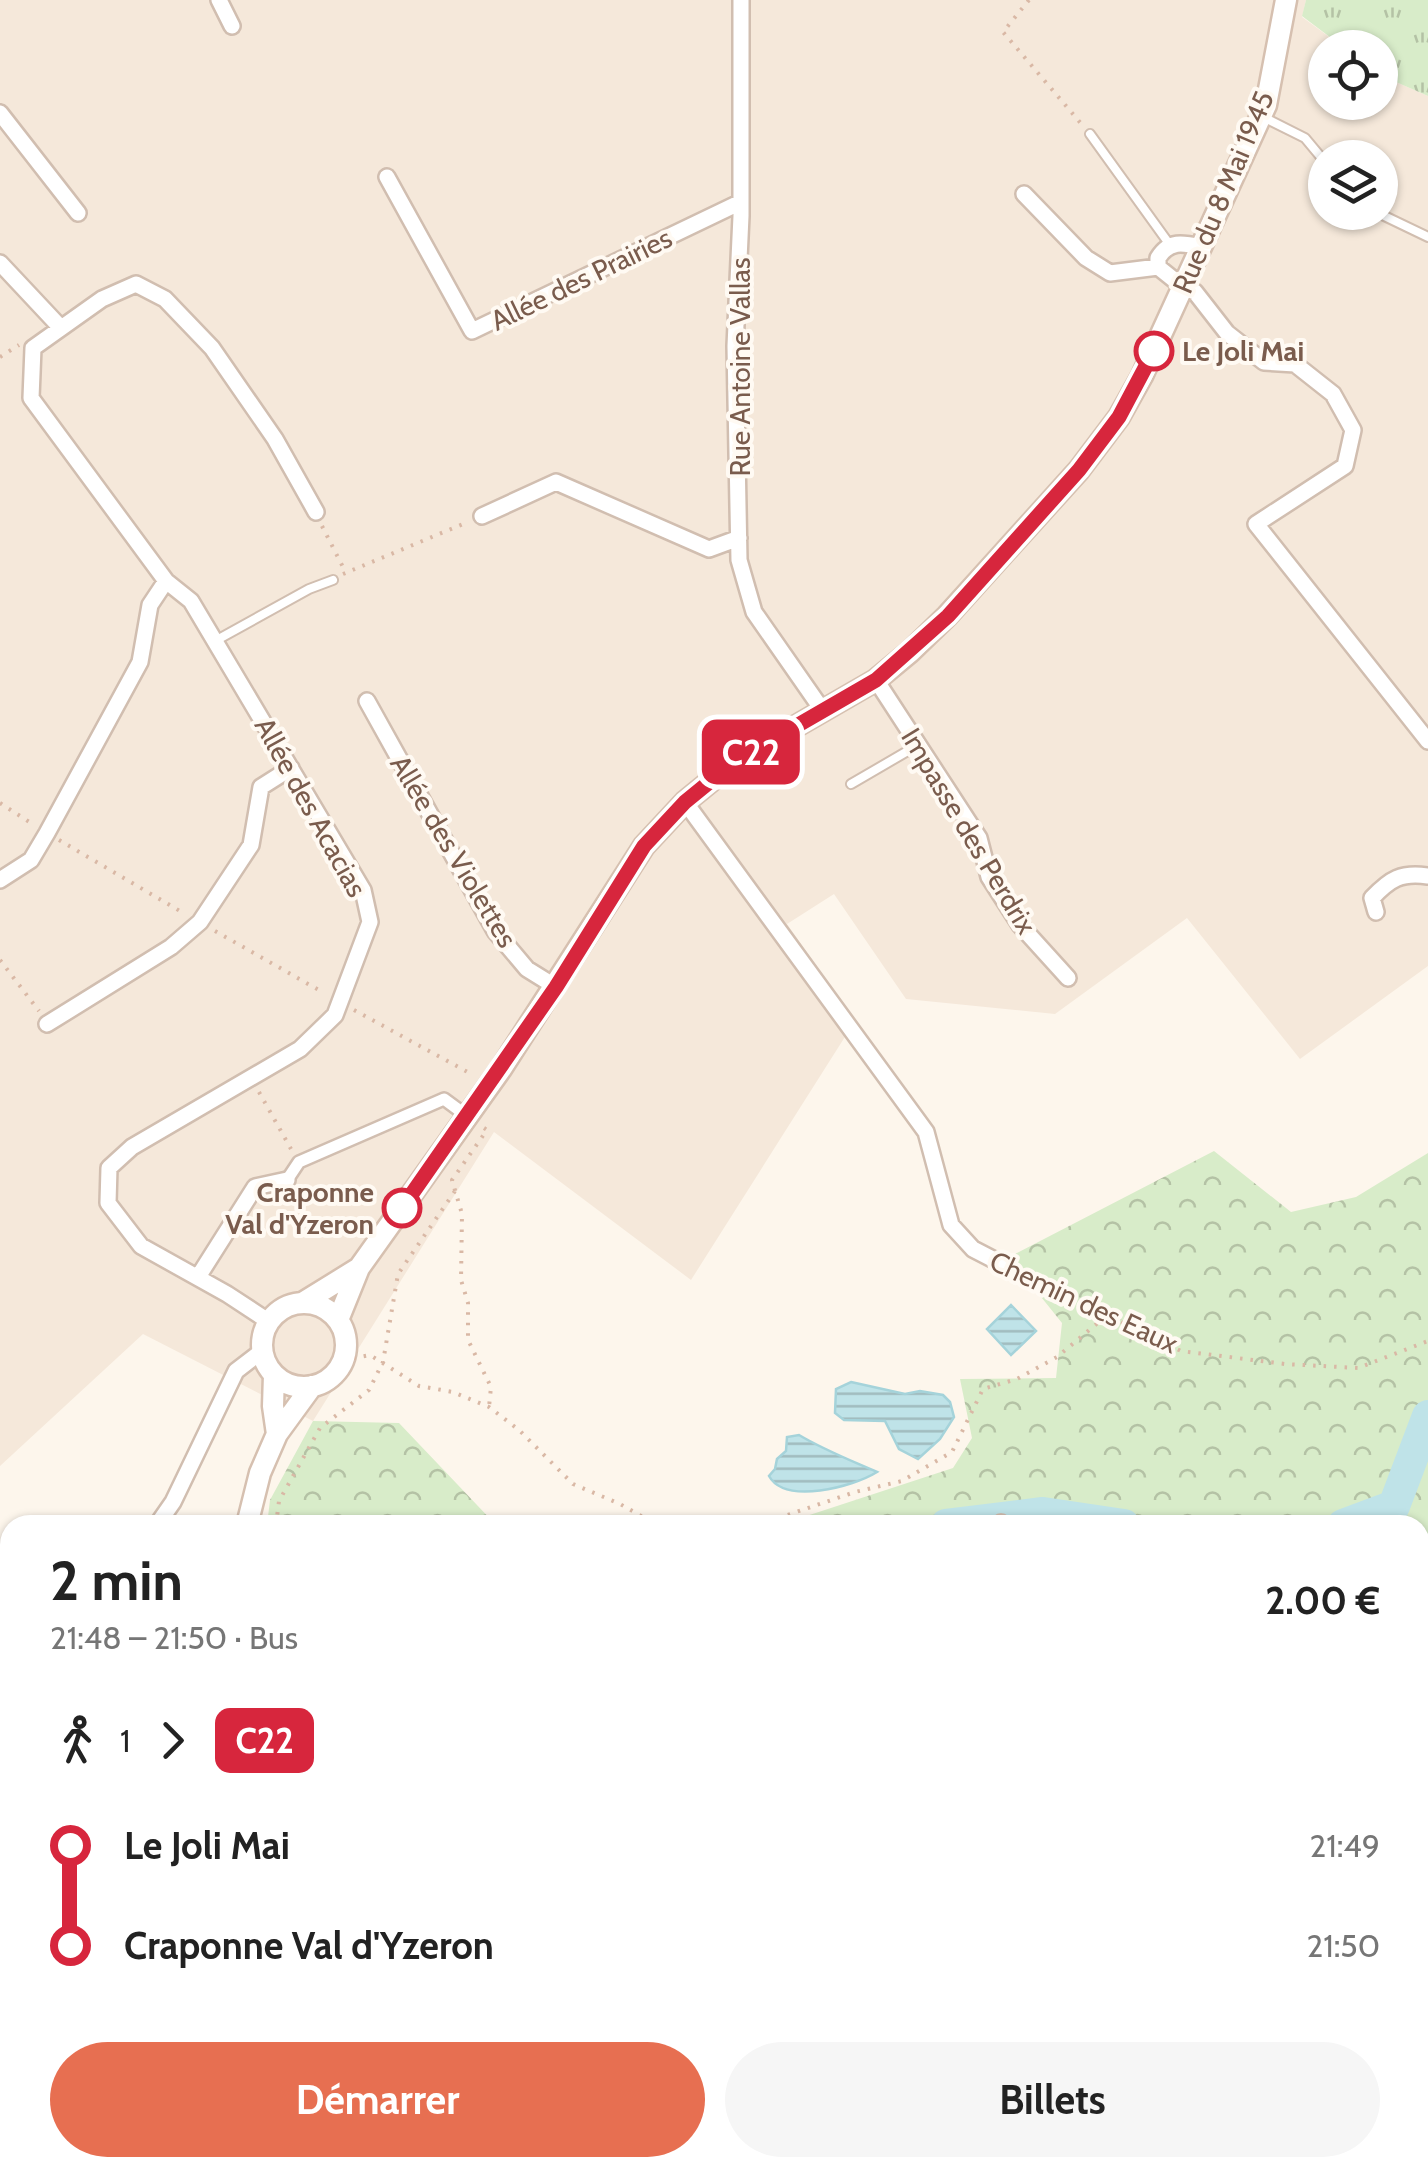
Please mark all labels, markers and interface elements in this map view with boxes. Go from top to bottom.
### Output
map controls [1308,30,1398,230]
button: locate [1308,30,1398,120]
street label: Rue du 8 Mai 1945 [1165,86,1281,298]
button: layers [1308,140,1398,230]
street label: Allée des Prairies [485,220,677,338]
street label: Rue Antoine Vallas [723,257,757,477]
marker: Le Joli Mai [1135,332,1173,370]
place label: Le Joli Mai [1182,334,1304,368]
street label: Allée des Acacias [248,711,374,903]
line badge: C22 [694,720,808,784]
street label: Impasse des Perdrix [894,722,1044,940]
text: C22 [722,731,780,774]
street label: Allée des Violettes [383,749,525,953]
place label: Craponne Val d'Yzeron [225,1175,374,1241]
marker: Craponne Val d'Yzeron [383,1189,421,1227]
street label: Chemin des Eaux [984,1244,1184,1360]
text: 2 min [50,1547,183,1614]
text: 2.00 € [1265,1577,1380,1624]
text: 21:48 – 21:50 · Bus [50,1618,298,1657]
icon: walk [50,1713,105,1768]
icon: forward [145,1713,200,1768]
text: C22 [235,1719,294,1762]
text: 1 [120,1721,130,1760]
text: Le Joli Mai [124,1822,290,1869]
text: 21:49 [1309,1826,1380,1865]
text: Craponne Val d'Yzeron [124,1922,494,1969]
text: 21:50 [1306,1926,1380,1965]
button: Démarrer [50,2042,705,2157]
button: Billets [725,2042,1380,2157]

